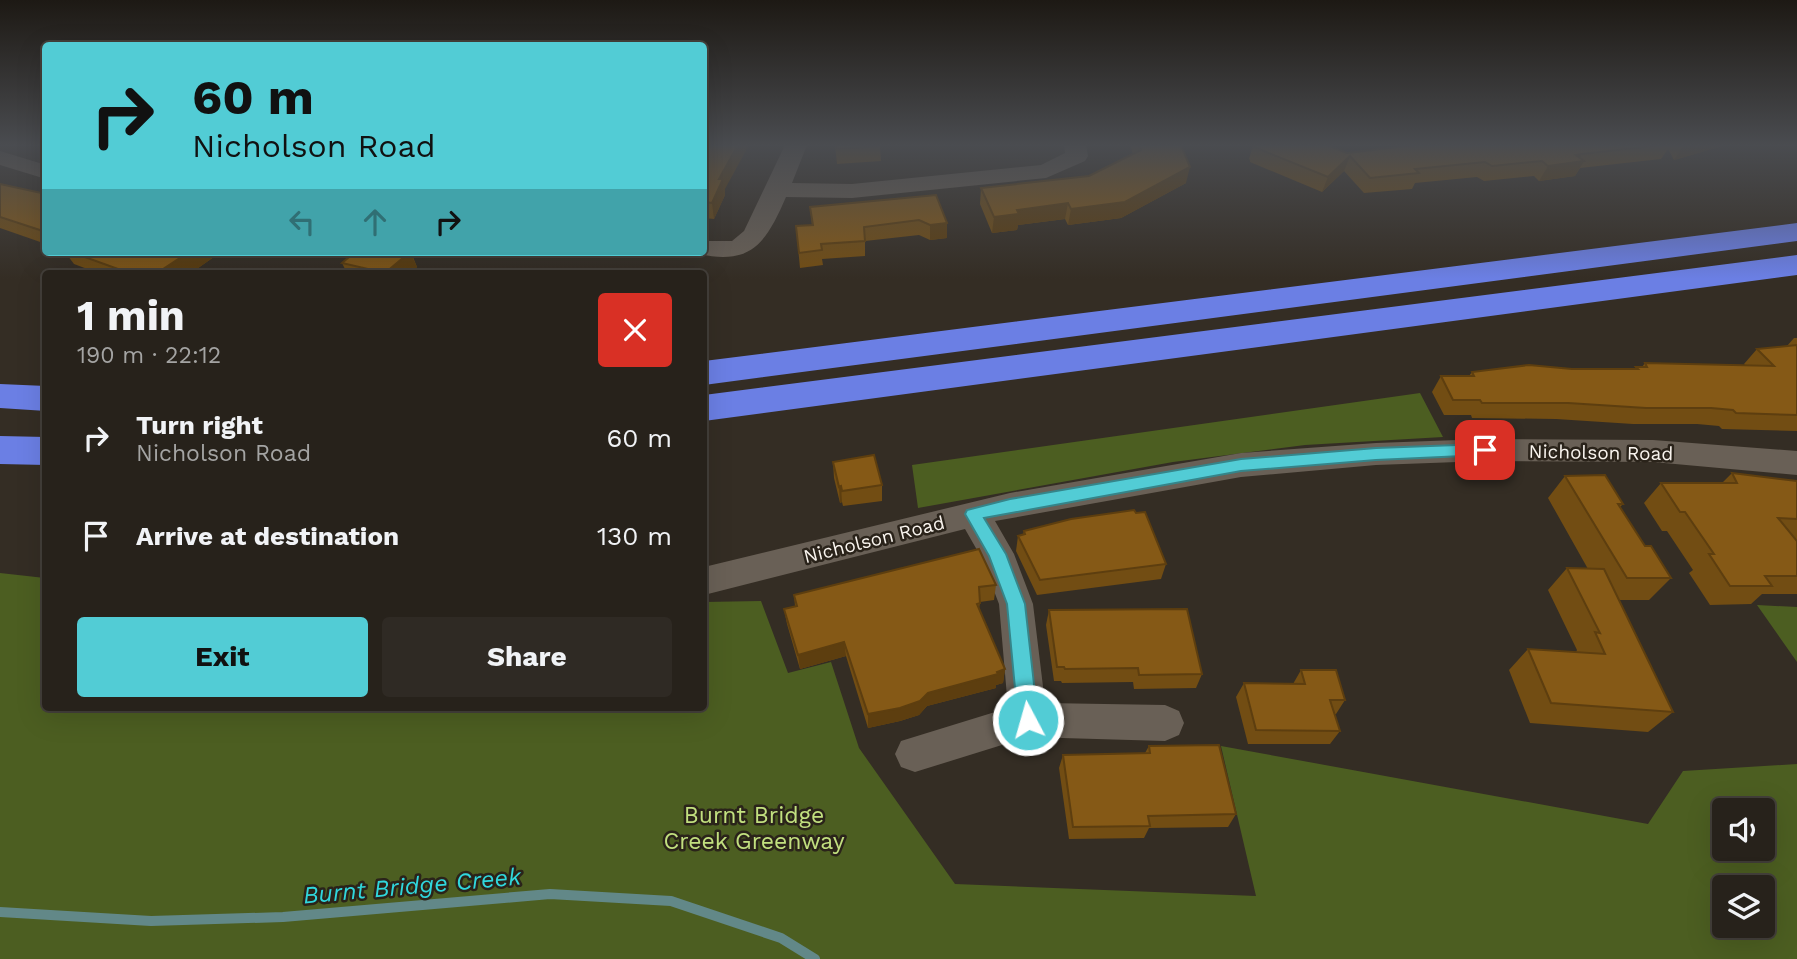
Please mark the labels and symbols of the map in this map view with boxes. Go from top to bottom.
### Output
pin [1455,420,1515,480]
street label: Nicholson Road [1528,440,1674,465]
street label: Nicholson Road [801,511,947,568]
position arrow [991,683,1065,757]
park label: Burnt Bridge Creek Greenway [663,802,845,855]
water label: Burnt Bridge Creek [302,862,523,909]

